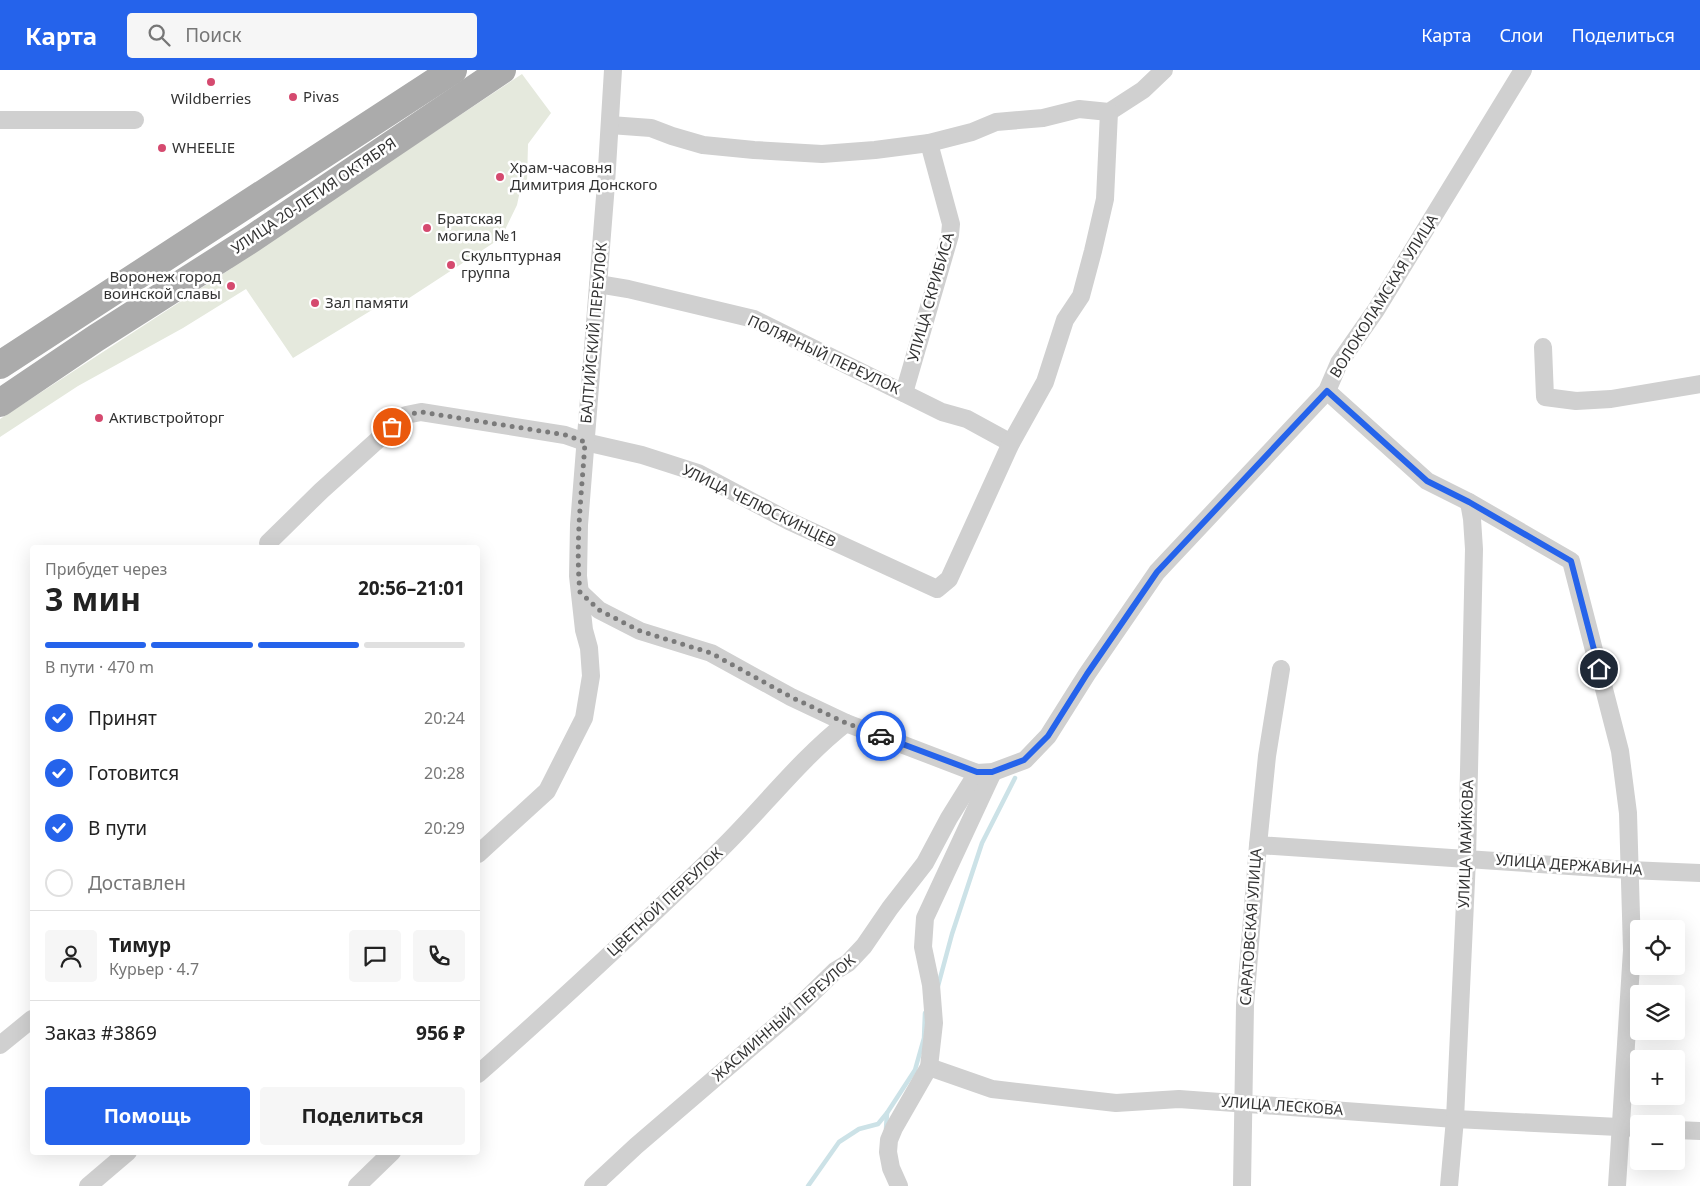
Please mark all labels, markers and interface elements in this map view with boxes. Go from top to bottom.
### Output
search box [127,13,477,58]
text: Карта [25,19,97,52]
icon: search [145,21,173,49]
text: Поиск [185,22,242,48]
text: Карта [1421,23,1471,47]
text: Слои [1499,23,1543,47]
text: Поделиться [1571,23,1675,47]
marker: Wildberries [205,76,217,88]
place label: Pivas [303,86,339,106]
place label: Wildberries [171,88,251,108]
marker: Pivas [287,91,299,103]
street label: УЛИЦА 20-ЛЕТИЯ ОКТЯБРЯ [227,132,400,258]
place label: WHEELIE [172,137,235,157]
marker: WHEELIE [156,142,168,154]
place label: Храм-часовня Димитрия Донского [510,157,657,194]
marker: Храм-часовня Димитрия Донского [494,171,506,183]
place label: Братская могила №1 [437,208,518,245]
street label: ВОЛОКОЛАМСКАЯ УЛИЦА [1325,210,1442,381]
marker: Братская могила №1 [421,222,433,234]
street label: УЛИЦА СКРИБИСА [902,229,958,364]
street label: БАЛТИЙСКИЙ ПЕРЕУЛОК [575,241,611,424]
place label: Скульптурная группа [461,245,561,282]
marker: Скульптурная группа [445,259,457,271]
place label: Воронеж город воинской славы [104,266,221,303]
marker: Воронеж город воинской славы [225,280,237,292]
place label: Зал памяти [325,292,409,312]
marker: Зал памяти [309,297,321,309]
street label: ПОЛЯРНЫЙ ПЕРЕУЛОК [745,310,905,399]
pin [371,406,413,448]
place label: Активстройторг [109,407,225,427]
marker: Активстройторг [93,412,105,424]
icon: bag [378,413,406,441]
street label: УЛИЦА ЧЕЛЮСКИНЦЕВ [679,459,840,551]
text: Прибудет через [45,558,167,580]
text: 20:56–21:01 [358,575,465,601]
text: 3 мин [45,577,141,620]
pin [1578,648,1620,690]
icon: home [1585,655,1613,683]
text: В пути · 470 m [45,656,154,678]
icon: check [45,704,73,732]
text: Принят [88,705,157,731]
text: 20:24 [424,707,465,729]
courier [856,711,906,761]
icon: car [867,722,895,750]
icon: check [45,759,73,787]
text: Готовится [88,760,179,786]
text: 20:28 [424,762,465,784]
street label: УЛИЦА МАЙКОВА [1453,779,1477,909]
icon: check [45,814,73,842]
text: В пути [88,815,147,841]
text: 20:29 [424,817,465,839]
street label: ЦВЕТНОЙ ПЕРЕУЛОК [602,842,727,960]
street label: САРАТОВСКАЯ УЛИЦА [1235,847,1266,1006]
street label: УЛИЦА ДЕРЖАВИНА [1495,849,1644,879]
text: Доставлен [88,870,186,896]
map controls [1630,920,1685,1170]
button: locate [1630,920,1685,975]
button: person [45,930,97,982]
button: chat [349,930,401,982]
button: phone [413,930,465,982]
text: Тимур [109,932,171,958]
street label: ЖАСМИННЫЙ ПЕРЕУЛОК [708,949,860,1085]
text: Курьер · 4.7 [109,958,199,980]
button: layers [1630,985,1685,1040]
text: Заказ #3869 [45,1020,157,1046]
text: 956 ₽ [416,1020,465,1046]
button: + [1630,1050,1685,1105]
button: Помощь [45,1087,250,1145]
button: Поделиться [260,1087,465,1145]
street label: УЛИЦА ЛЕСКОВА [1220,1091,1344,1119]
button: − [1630,1115,1685,1170]

